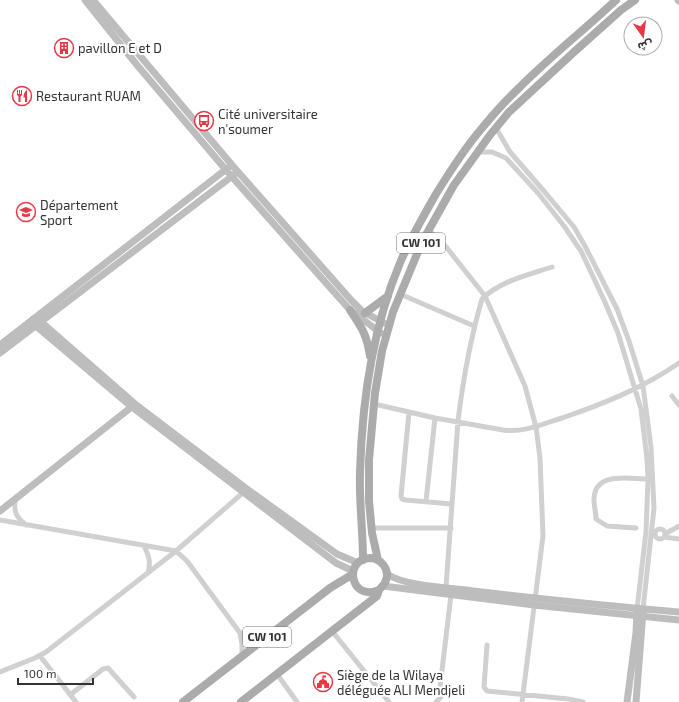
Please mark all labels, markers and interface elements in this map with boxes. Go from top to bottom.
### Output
north arrow [623,16,663,56]
building icon: pavillon E et D [53,37,75,59]
text: ش [636,37,654,54]
place label: pavillon E et D [78,40,162,56]
restaurant icon: Restaurant RUAM [11,85,33,107]
place label: Restaurant RUAM [36,88,141,104]
place label: Cité universitaire n'soumer [218,106,318,137]
bus stop icon: Cité universitaire n'soumer [193,110,215,132]
place label: Département Sport [40,197,118,228]
school or university icon: Département Sport [15,201,37,223]
road number: CW 101 [397,233,445,253]
road number: CW 101 [243,627,291,647]
scale bar [18,660,93,686]
text: 100 m [24,666,56,680]
place label: Siège de la Wilaya déléguée ALI Mendjeli [337,667,465,698]
public building icon: Siège de la Wilaya déléguée ALI Mendjeli [312,671,334,693]

